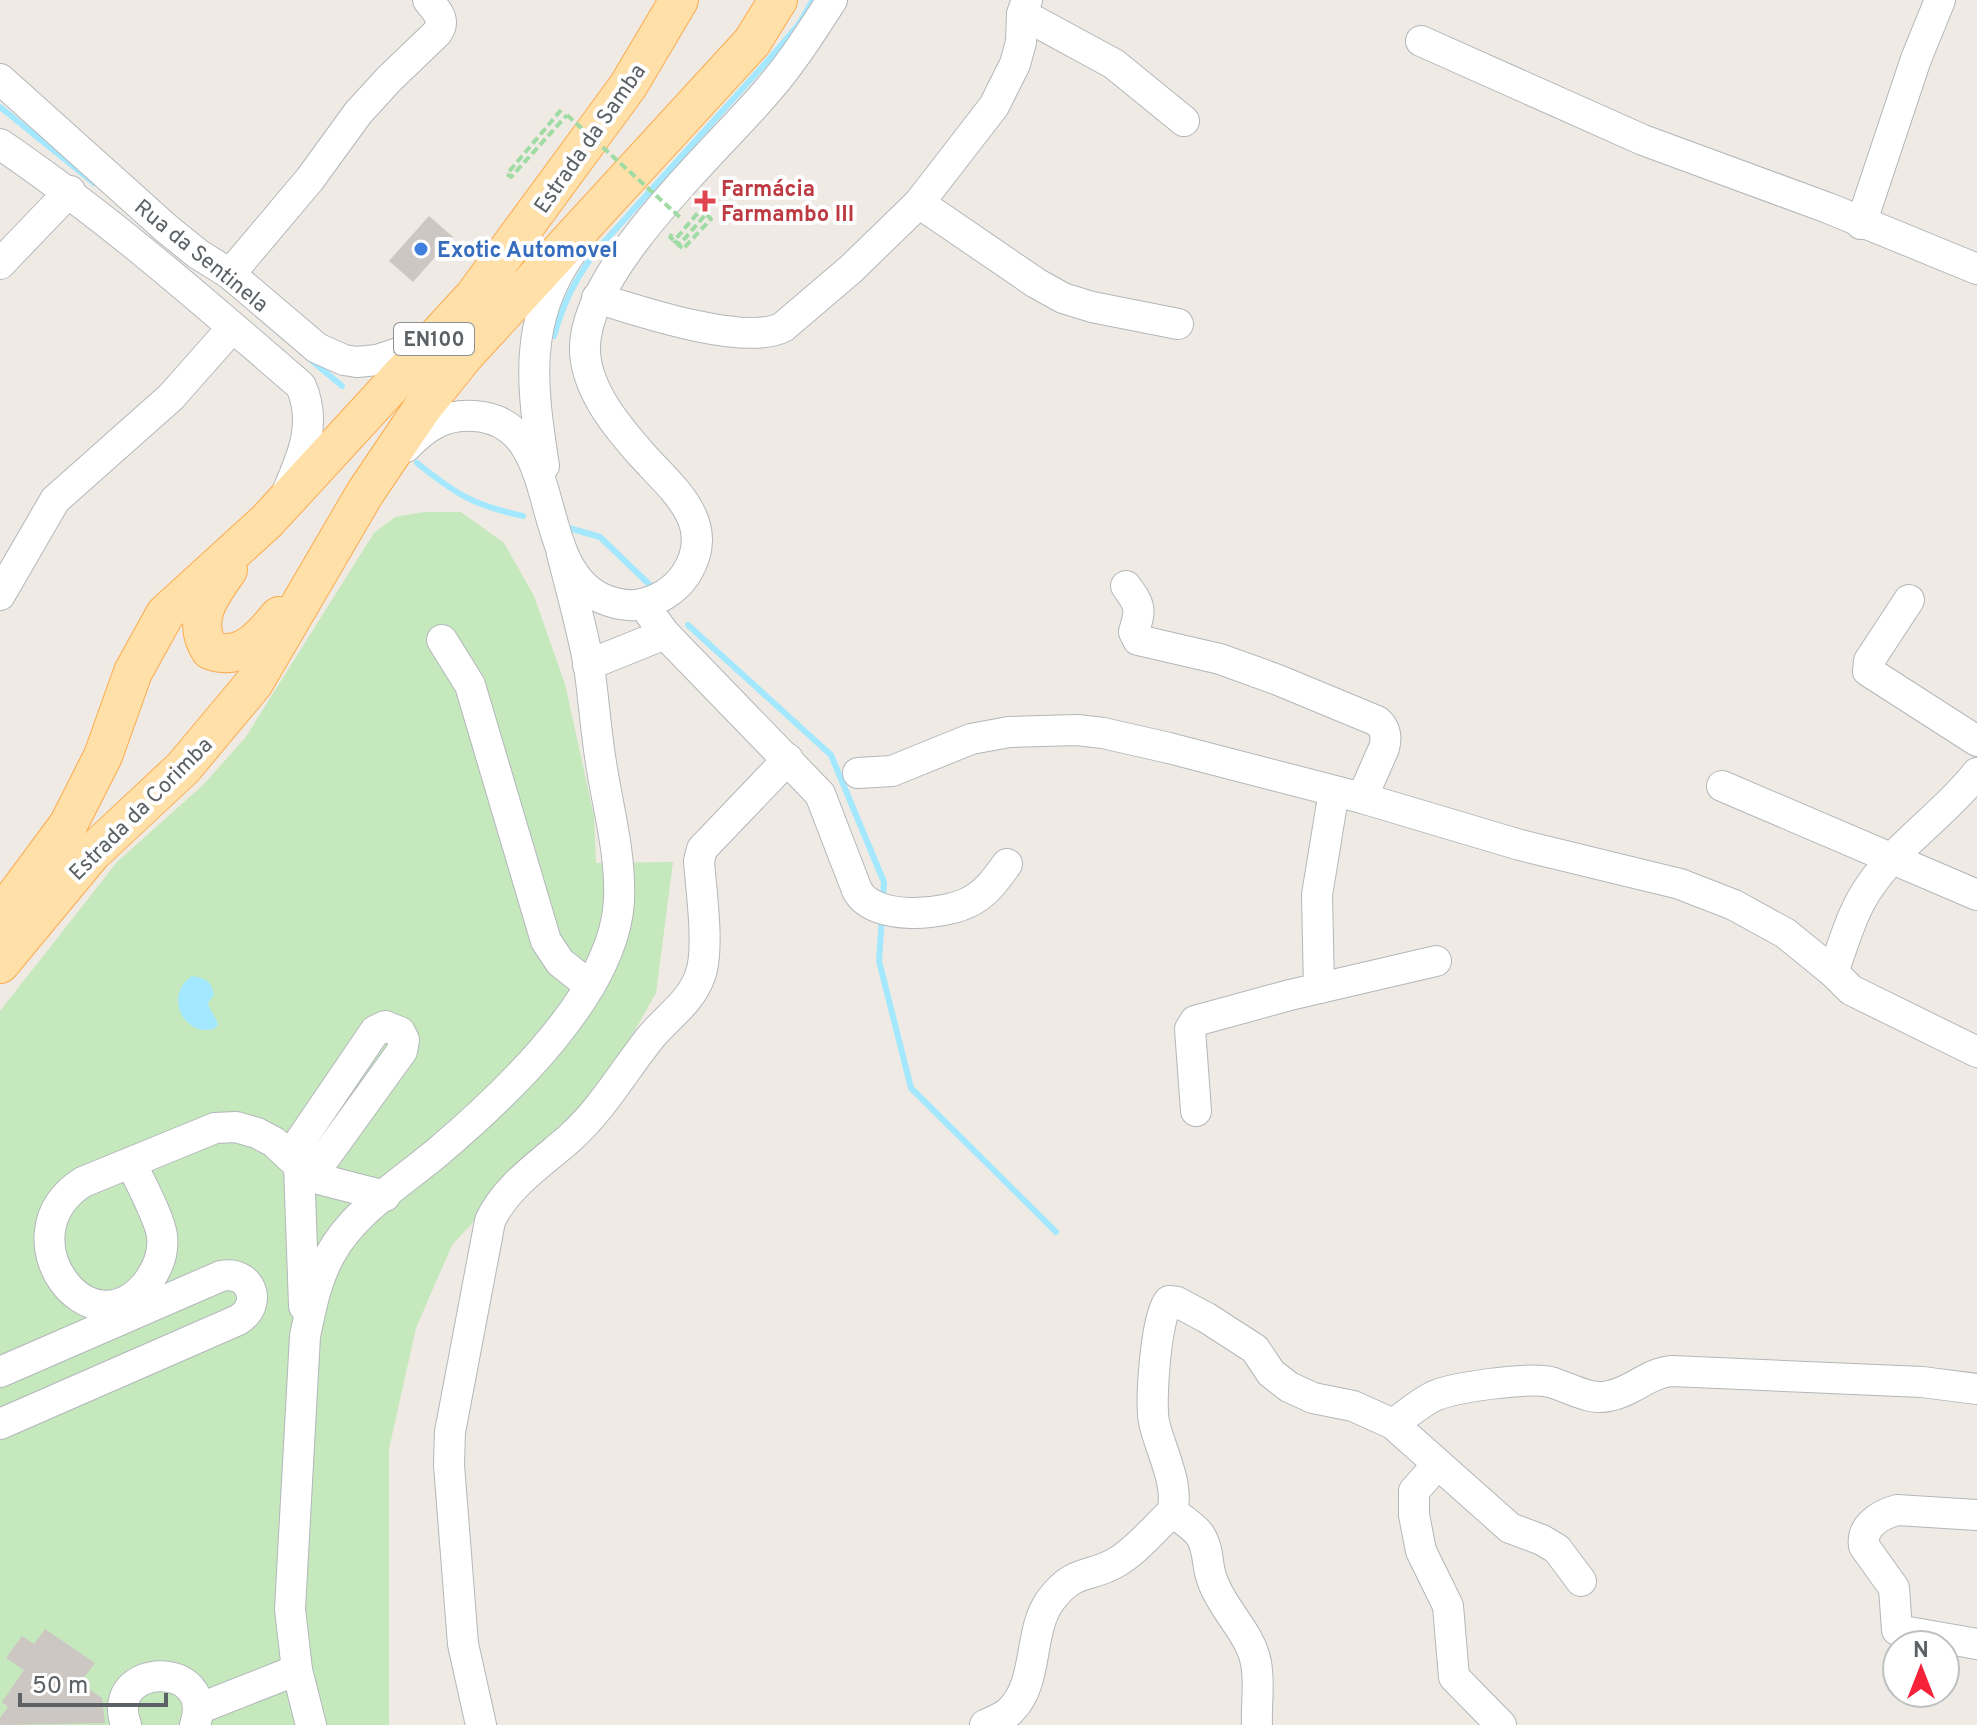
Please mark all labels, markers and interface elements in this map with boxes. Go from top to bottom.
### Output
street label: Estrada da Samba [529,59,653,219]
place label: Farmácia Farmambo III [721,177,854,229]
marker: Farmácia Farmambo III [696,192,714,210]
street label: Rua da Sentinela [128,195,273,319]
place label: Exotic Automovel [437,238,618,265]
marker: Exotic Automovel [412,240,430,258]
road number: EN100 [394,323,474,355]
street label: Estrada da Corimba [64,732,219,887]
north arrow [1881,1629,1961,1709]
text: N [1913,1638,1929,1665]
scale bar [20,1657,166,1707]
text: 50 m [32,1672,88,1702]

